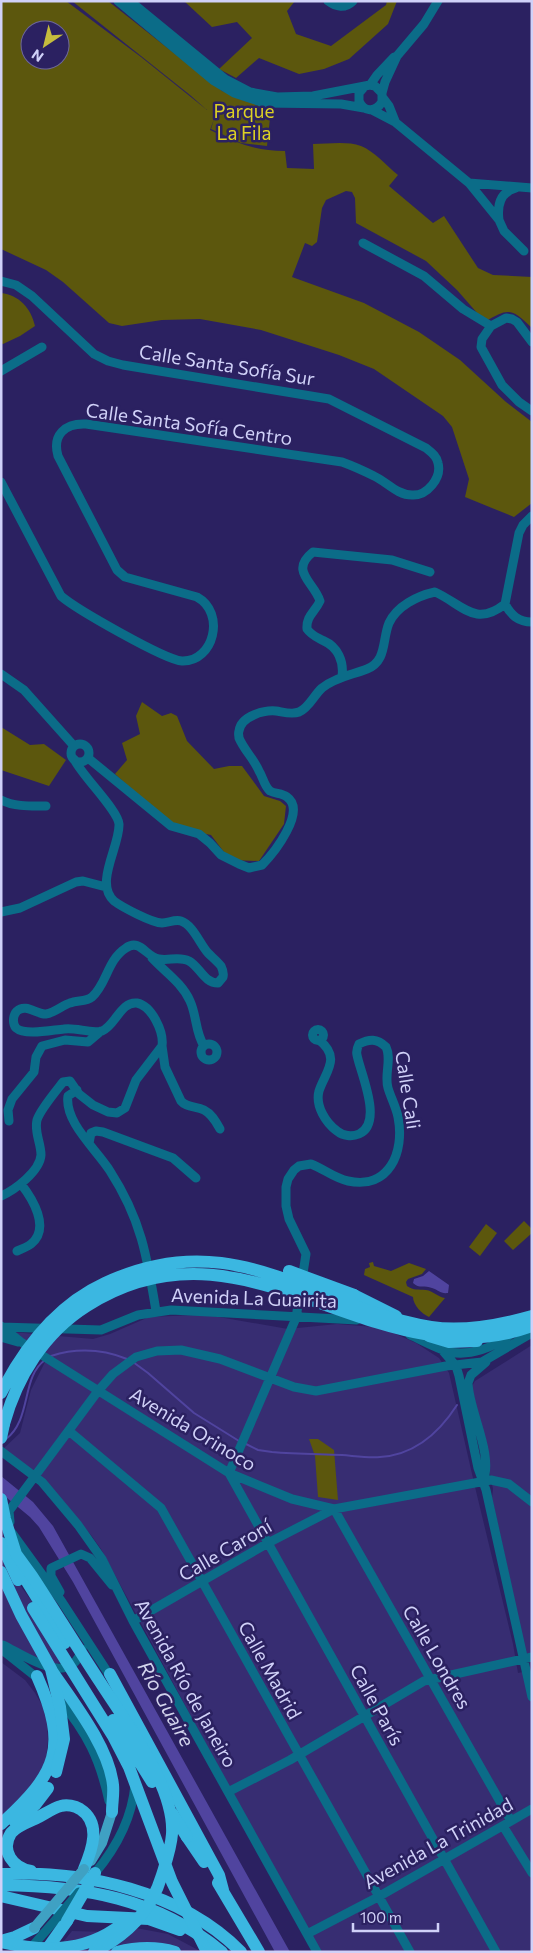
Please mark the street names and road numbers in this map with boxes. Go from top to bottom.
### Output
street label: Calle Santa Sofía Sur [138,339,317,390]
street label: Calle Santa Sofía Centro [84,398,294,449]
street label: Calle Cali [391,1049,426,1131]
street label: Avenida La Guairita [171,1283,337,1312]
street label: Avenida Orinoco [126,1382,261,1475]
street label: Calle Caroní [174,1513,276,1585]
street label: Avenida Río de Janeiro [131,1594,242,1771]
street label: Calle Londres [398,1601,476,1713]
street label: Calle Madrid [234,1617,307,1723]
street label: Calle París [346,1660,409,1749]
street label: Avenida La Trinidad [359,1792,517,1893]

